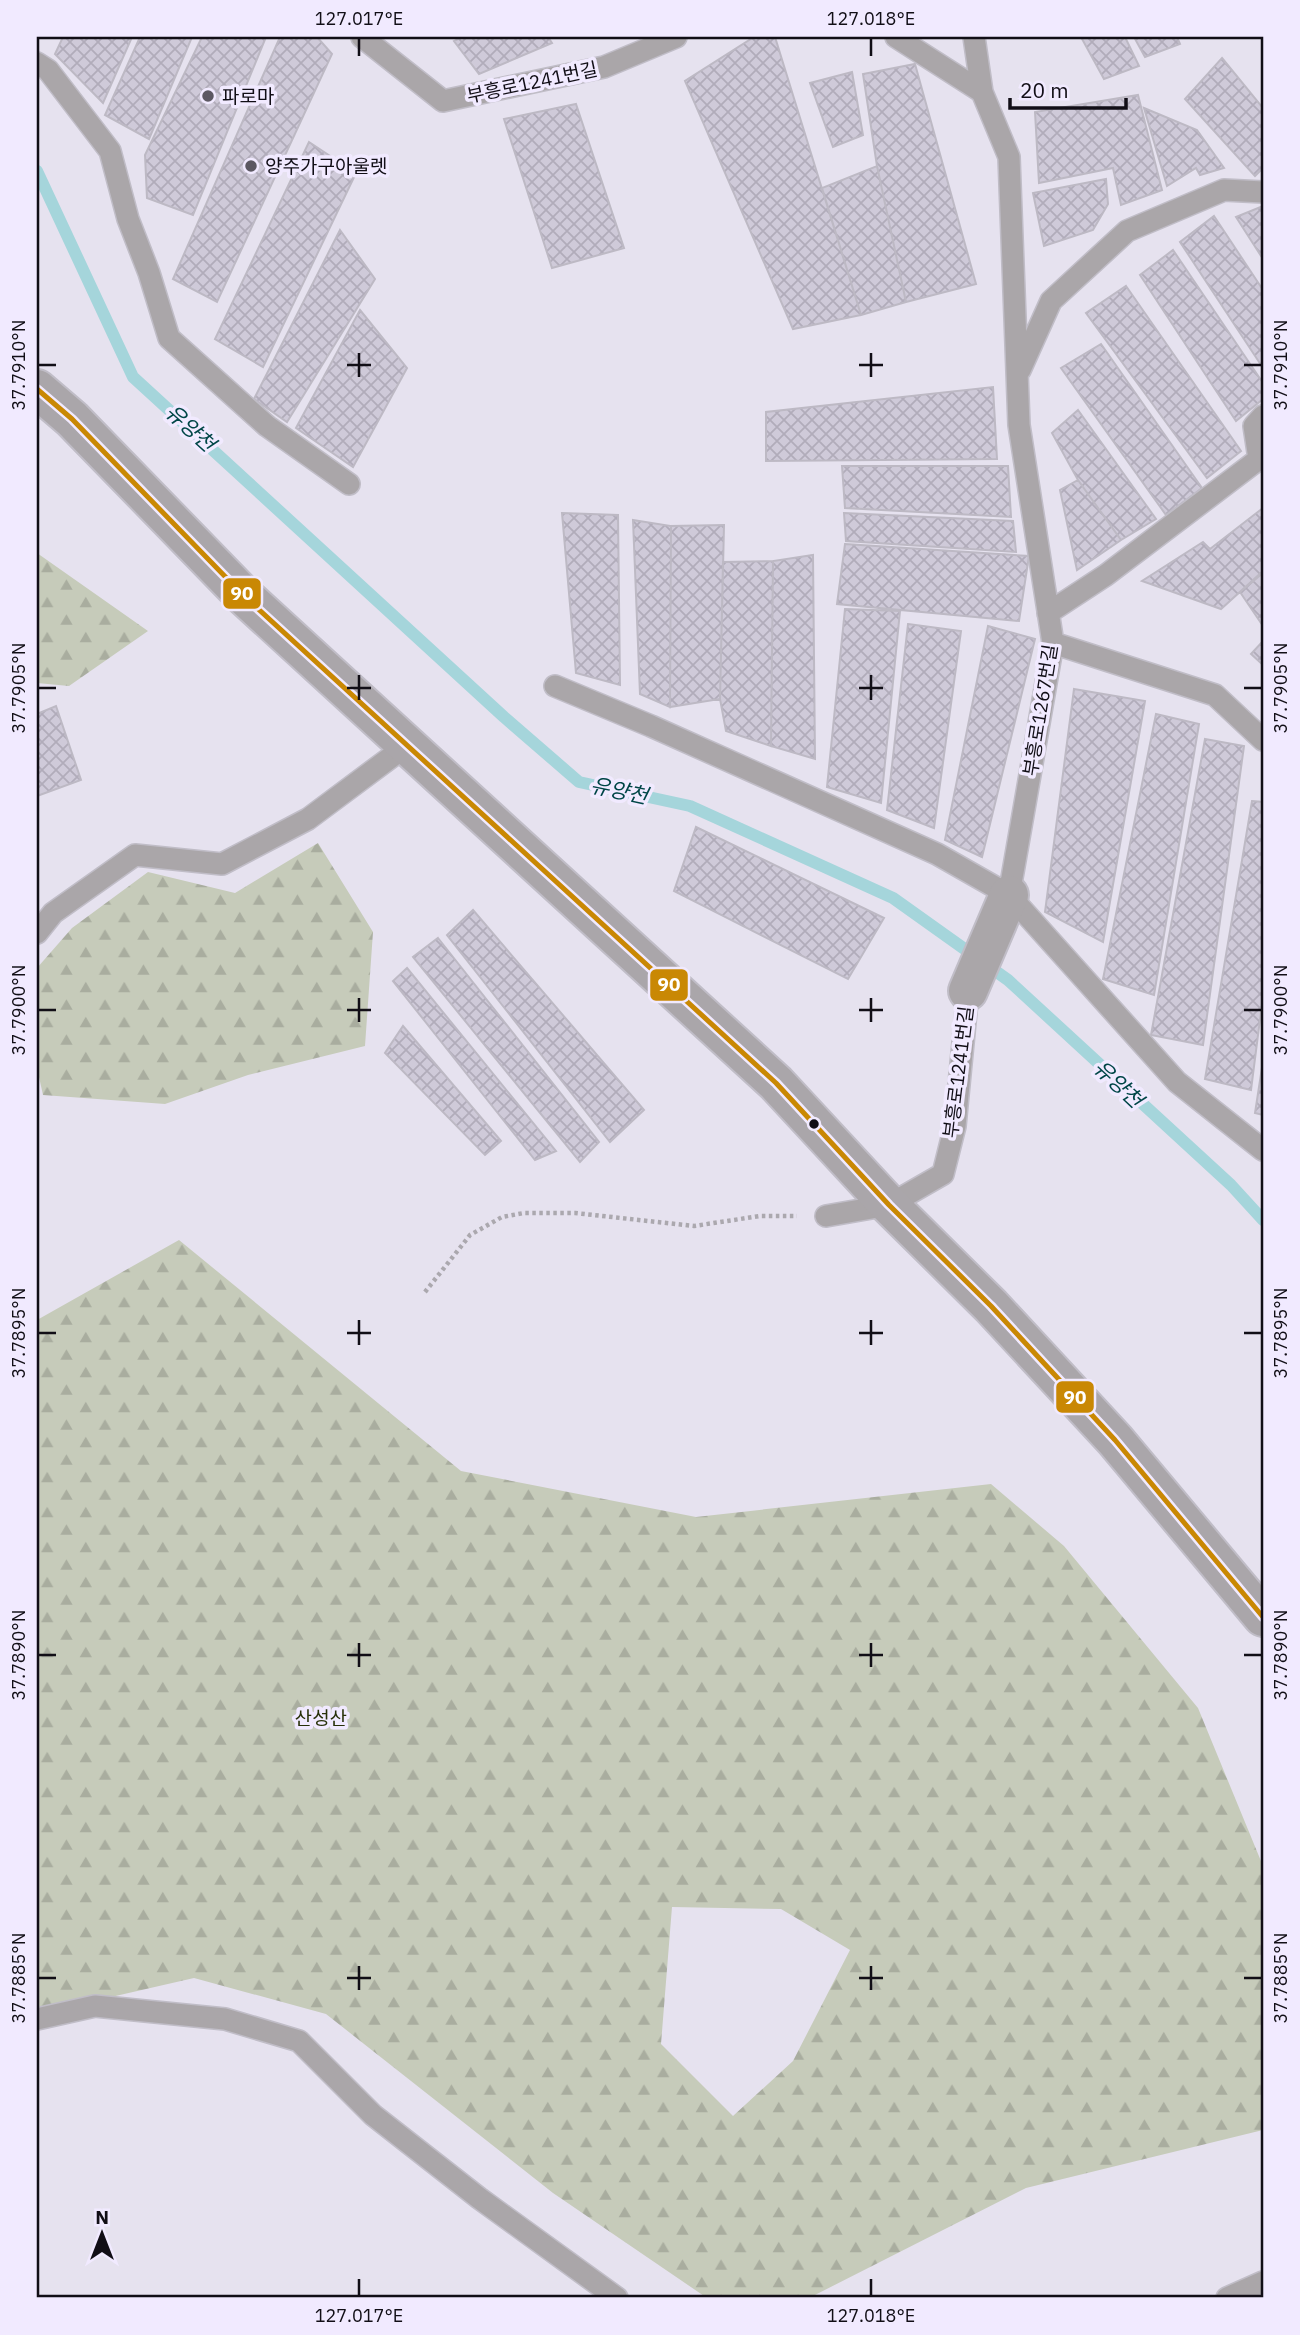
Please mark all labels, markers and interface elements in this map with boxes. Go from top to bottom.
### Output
text: 127.017°E [315,7,403,30]
text: 127.018°E [827,7,915,30]
street label: 부흥로1241번길 [464,56,600,108]
scale bar [1010,66,1125,110]
text: 20 m [1020,76,1069,104]
place label: 파로마 [222,84,274,108]
marker: 파로마 [200,88,216,104]
place label: 양주가구아울렛 [265,154,387,178]
marker: 양주가구아울렛 [243,158,259,174]
text: 37.7910°N [7,320,30,410]
text: 37.7910°N [1269,320,1292,410]
water label: 유양천 [160,397,224,459]
line badge: 90 [222,577,262,610]
text: 90 [231,581,253,605]
street label: 부흥로1267번길 [1018,642,1062,778]
text: 37.7905°N [7,643,30,733]
text: 37.7905°N [1269,643,1292,733]
water label: 유양천 [588,770,653,810]
text: 37.7900°N [7,965,30,1055]
text: 37.7900°N [1269,965,1292,1055]
line badge: 90 [649,968,689,1002]
text: 90 [658,972,680,996]
street label: 부흥로1241번길 [938,1005,978,1139]
water label: 유양천 [1088,1053,1151,1115]
unlabelled marker [807,1117,821,1131]
text: 37.7895°N [7,1288,30,1378]
text: 37.7895°N [1269,1288,1292,1378]
line badge: 90 [1055,1380,1095,1414]
text: 90 [1064,1385,1086,1409]
text: 37.7890°N [7,1610,30,1700]
text: 37.7890°N [1269,1610,1292,1700]
park label: 산성산 [295,1706,347,1730]
text: 37.7885°N [7,1933,30,2023]
text: 37.7885°N [1269,1933,1292,2023]
north arrow [66,2198,136,2268]
text: N [95,2205,109,2229]
text: 127.017°E [315,2304,403,2327]
text: 127.018°E [827,2304,915,2327]

